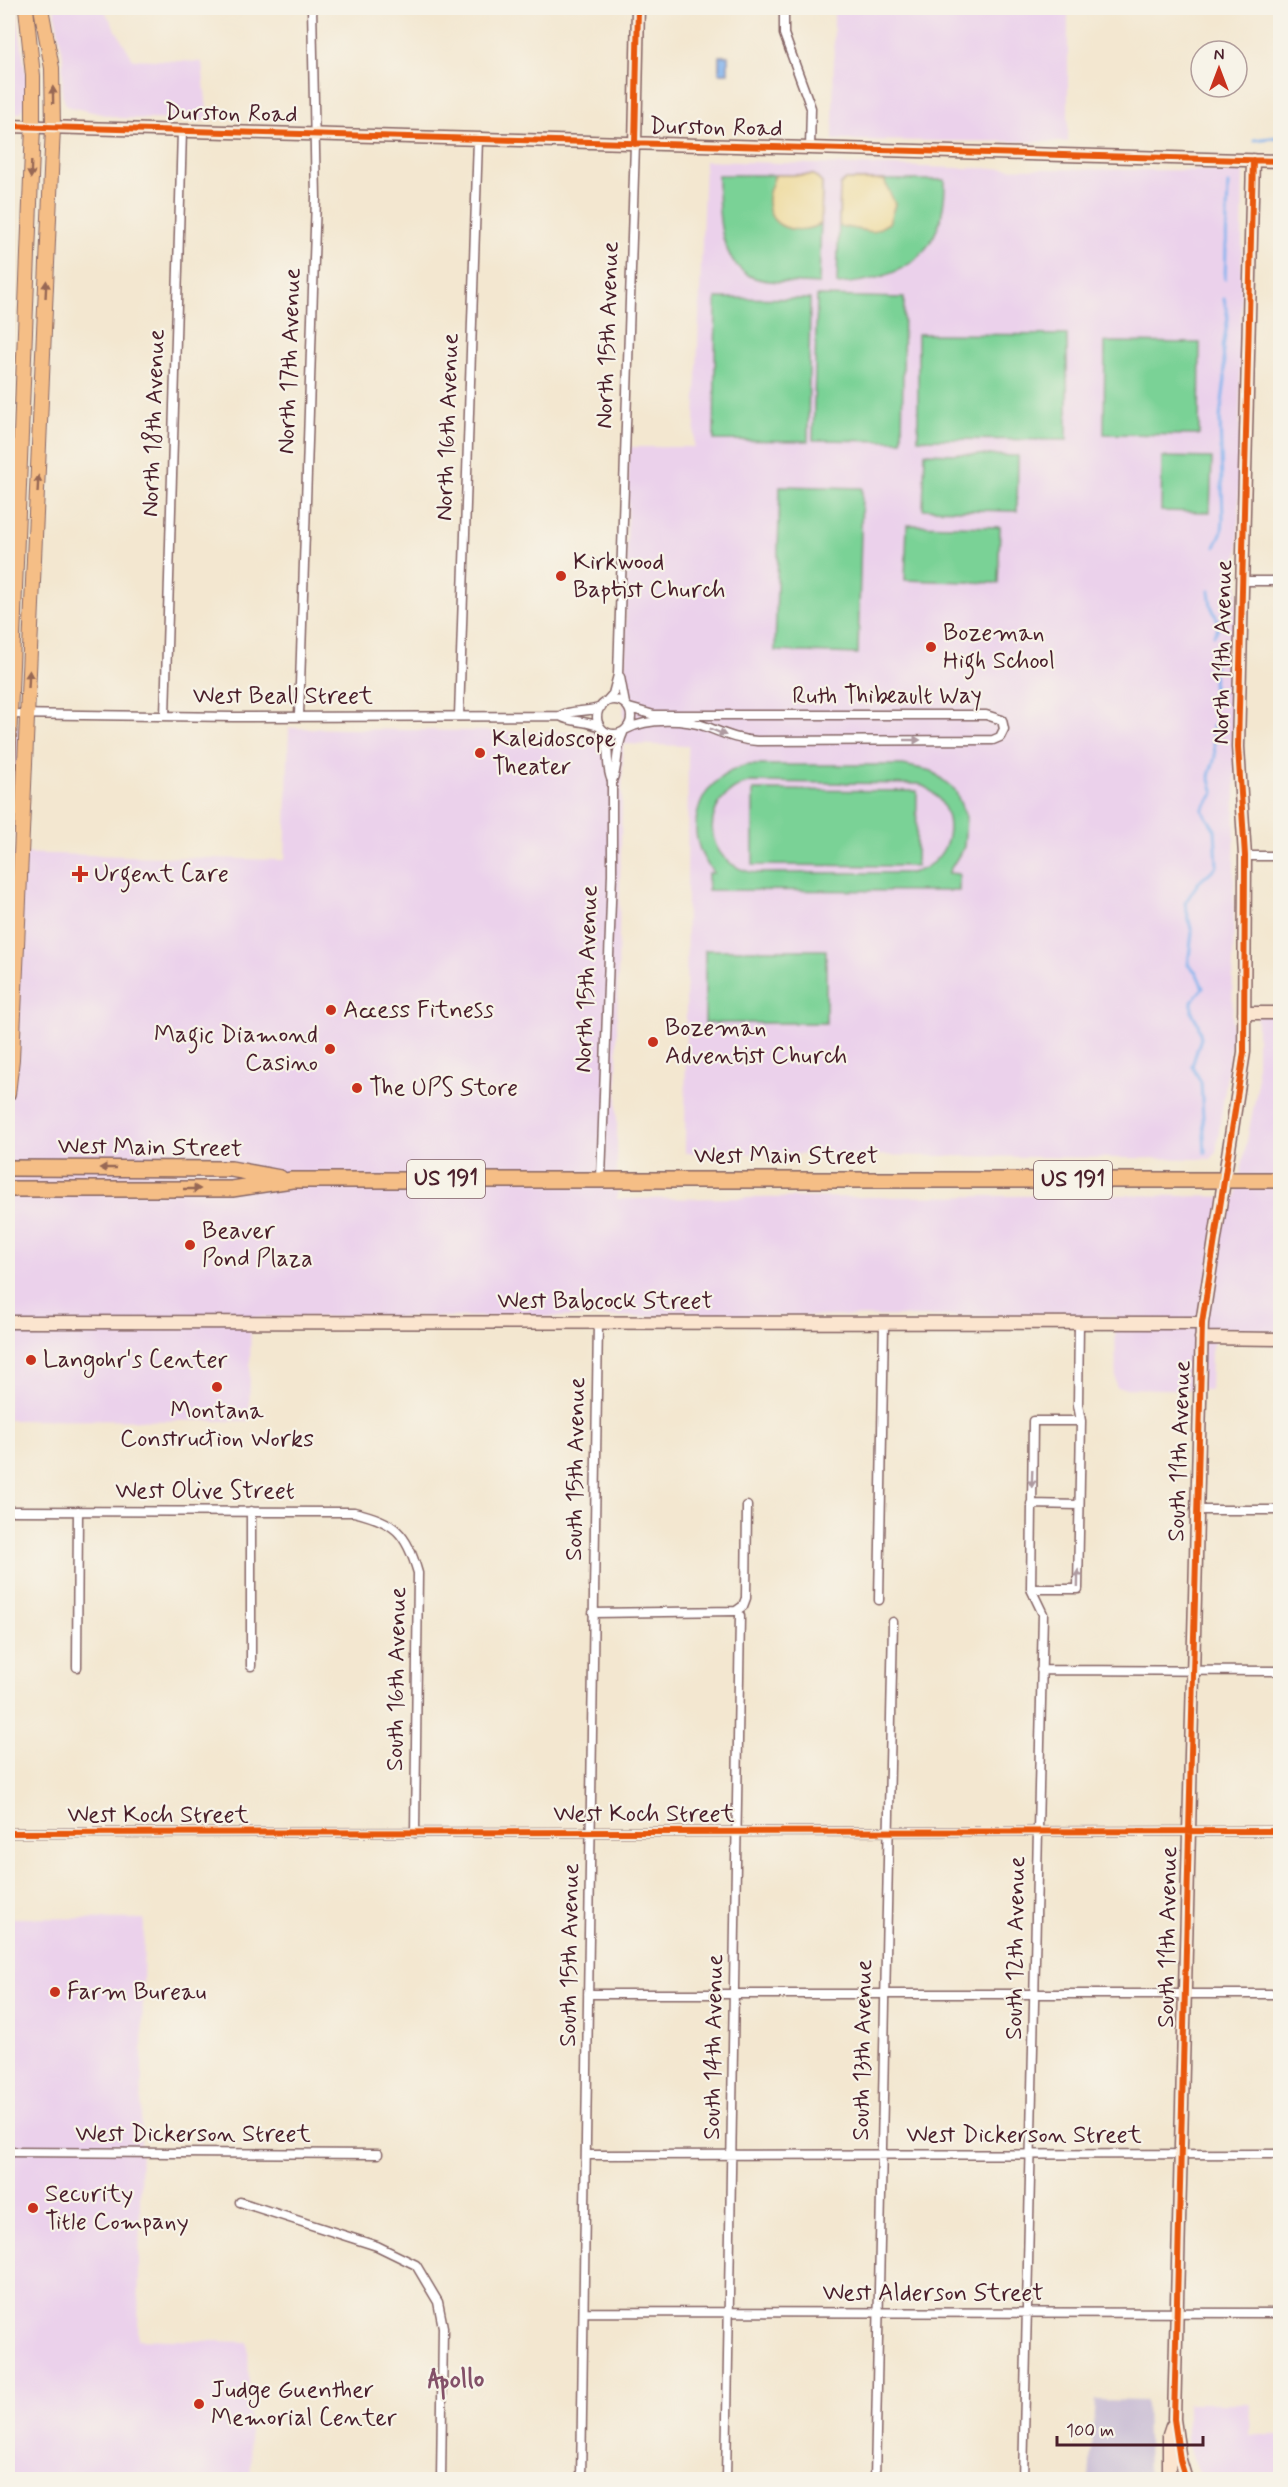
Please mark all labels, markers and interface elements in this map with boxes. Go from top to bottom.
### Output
north arrow [1189,39,1249,99]
text: N [1214,45,1224,66]
one-way arrow [48,85,58,104]
street label: Durston Road [164,97,298,131]
street label: Durston Road [649,111,783,145]
one-way arrow [26,161,36,180]
street label: North 15th Avenue [589,241,627,429]
street label: North 17th Avenue [271,267,309,455]
one-way arrow [42,280,51,299]
street label: North 18th Avenue [135,328,173,517]
street label: North 16th Avenue [429,332,467,522]
one-way arrow [33,475,42,494]
place label: Kirkwood Baptist Church [573,547,726,606]
street label: North 11th Avenue [1206,559,1240,745]
marker: Kirkwood Baptist Church [554,569,568,583]
place label: Bozeman High School [943,618,1055,680]
marker: Bozeman High School [924,640,938,654]
one-way arrow [24,670,33,689]
street label: West Beall Street [193,681,373,712]
street label: Ruth Thibeault Way [792,681,982,712]
place label: Kaleidoscope Theater [492,724,616,783]
one-way arrow [710,727,728,737]
one-way arrow [902,735,921,745]
marker: Kaleidoscope Theater [473,746,487,760]
place label: Urgent Care [94,859,229,893]
marker: Urgent Care [71,865,89,883]
street label: North 15th Avenue [568,885,606,1073]
place label: Access Fitness [343,995,494,1026]
marker: Access Fitness [324,1003,338,1017]
place label: Bozeman Adventist Church [665,1013,847,1072]
place label: Magic Diamond Casino [154,1020,318,1079]
marker: Bozeman Adventist Church [646,1035,660,1049]
marker: Magic Diamond Casino [323,1042,337,1056]
place label: The UPS Store [369,1073,518,1104]
marker: The UPS Store [350,1081,364,1095]
street label: West Main Street [57,1131,243,1165]
street label: West Main Street [694,1141,878,1172]
road number: US 191 [407,1160,485,1198]
road number: US 191 [1034,1161,1112,1199]
one-way arrow [99,1163,118,1173]
one-way arrow [182,1184,201,1194]
place label: Beaver Pond Plaza [202,1216,313,1275]
marker: Beaver Pond Plaza [183,1238,197,1252]
street label: West Babcock Street [497,1286,713,1317]
place label: Langohr's Center [43,1345,228,1378]
marker: Langohr's Center [24,1353,38,1367]
street label: South 11th Avenue [1161,1360,1199,1542]
street label: South 15th Avenue [559,1377,593,1561]
marker: Montana Construction Works [210,1380,224,1394]
place label: Montana Construction Works [120,1396,314,1455]
one-way arrow [1027,1470,1036,1489]
street label: West Olive Street [115,1476,295,1507]
one-way arrow [1073,1568,1083,1587]
street label: South 16th Avenue [380,1586,414,1772]
street label: West Koch Street [553,1799,735,1830]
street label: West Koch Street [67,1800,249,1831]
street label: South 11th Avenue [1151,1846,1185,2028]
street label: South 12th Avenue [999,1856,1033,2040]
street label: South 15th Avenue [553,1863,587,2047]
street label: South 14th Avenue [697,1954,731,2140]
street label: South 13th Avenue [846,1959,880,2141]
place label: Farm Bureau [67,1977,206,2008]
marker: Farm Bureau [48,1985,62,1999]
street label: West Dickerson Street [75,2119,311,2150]
street label: West Dickerson Street [906,2120,1142,2151]
place label: Security Title Company [45,2179,189,2238]
marker: Security Title Company [26,2201,40,2215]
street label: West Alderson Street [822,2278,1044,2309]
district label: Apollo [428,2363,485,2400]
place label: Judge Guenther Memorial Center [211,2375,397,2434]
marker: Judge Guenther Memorial Center [192,2397,206,2411]
scale bar [1057,2409,1202,2447]
text: 100 m [1066,2419,1114,2443]

